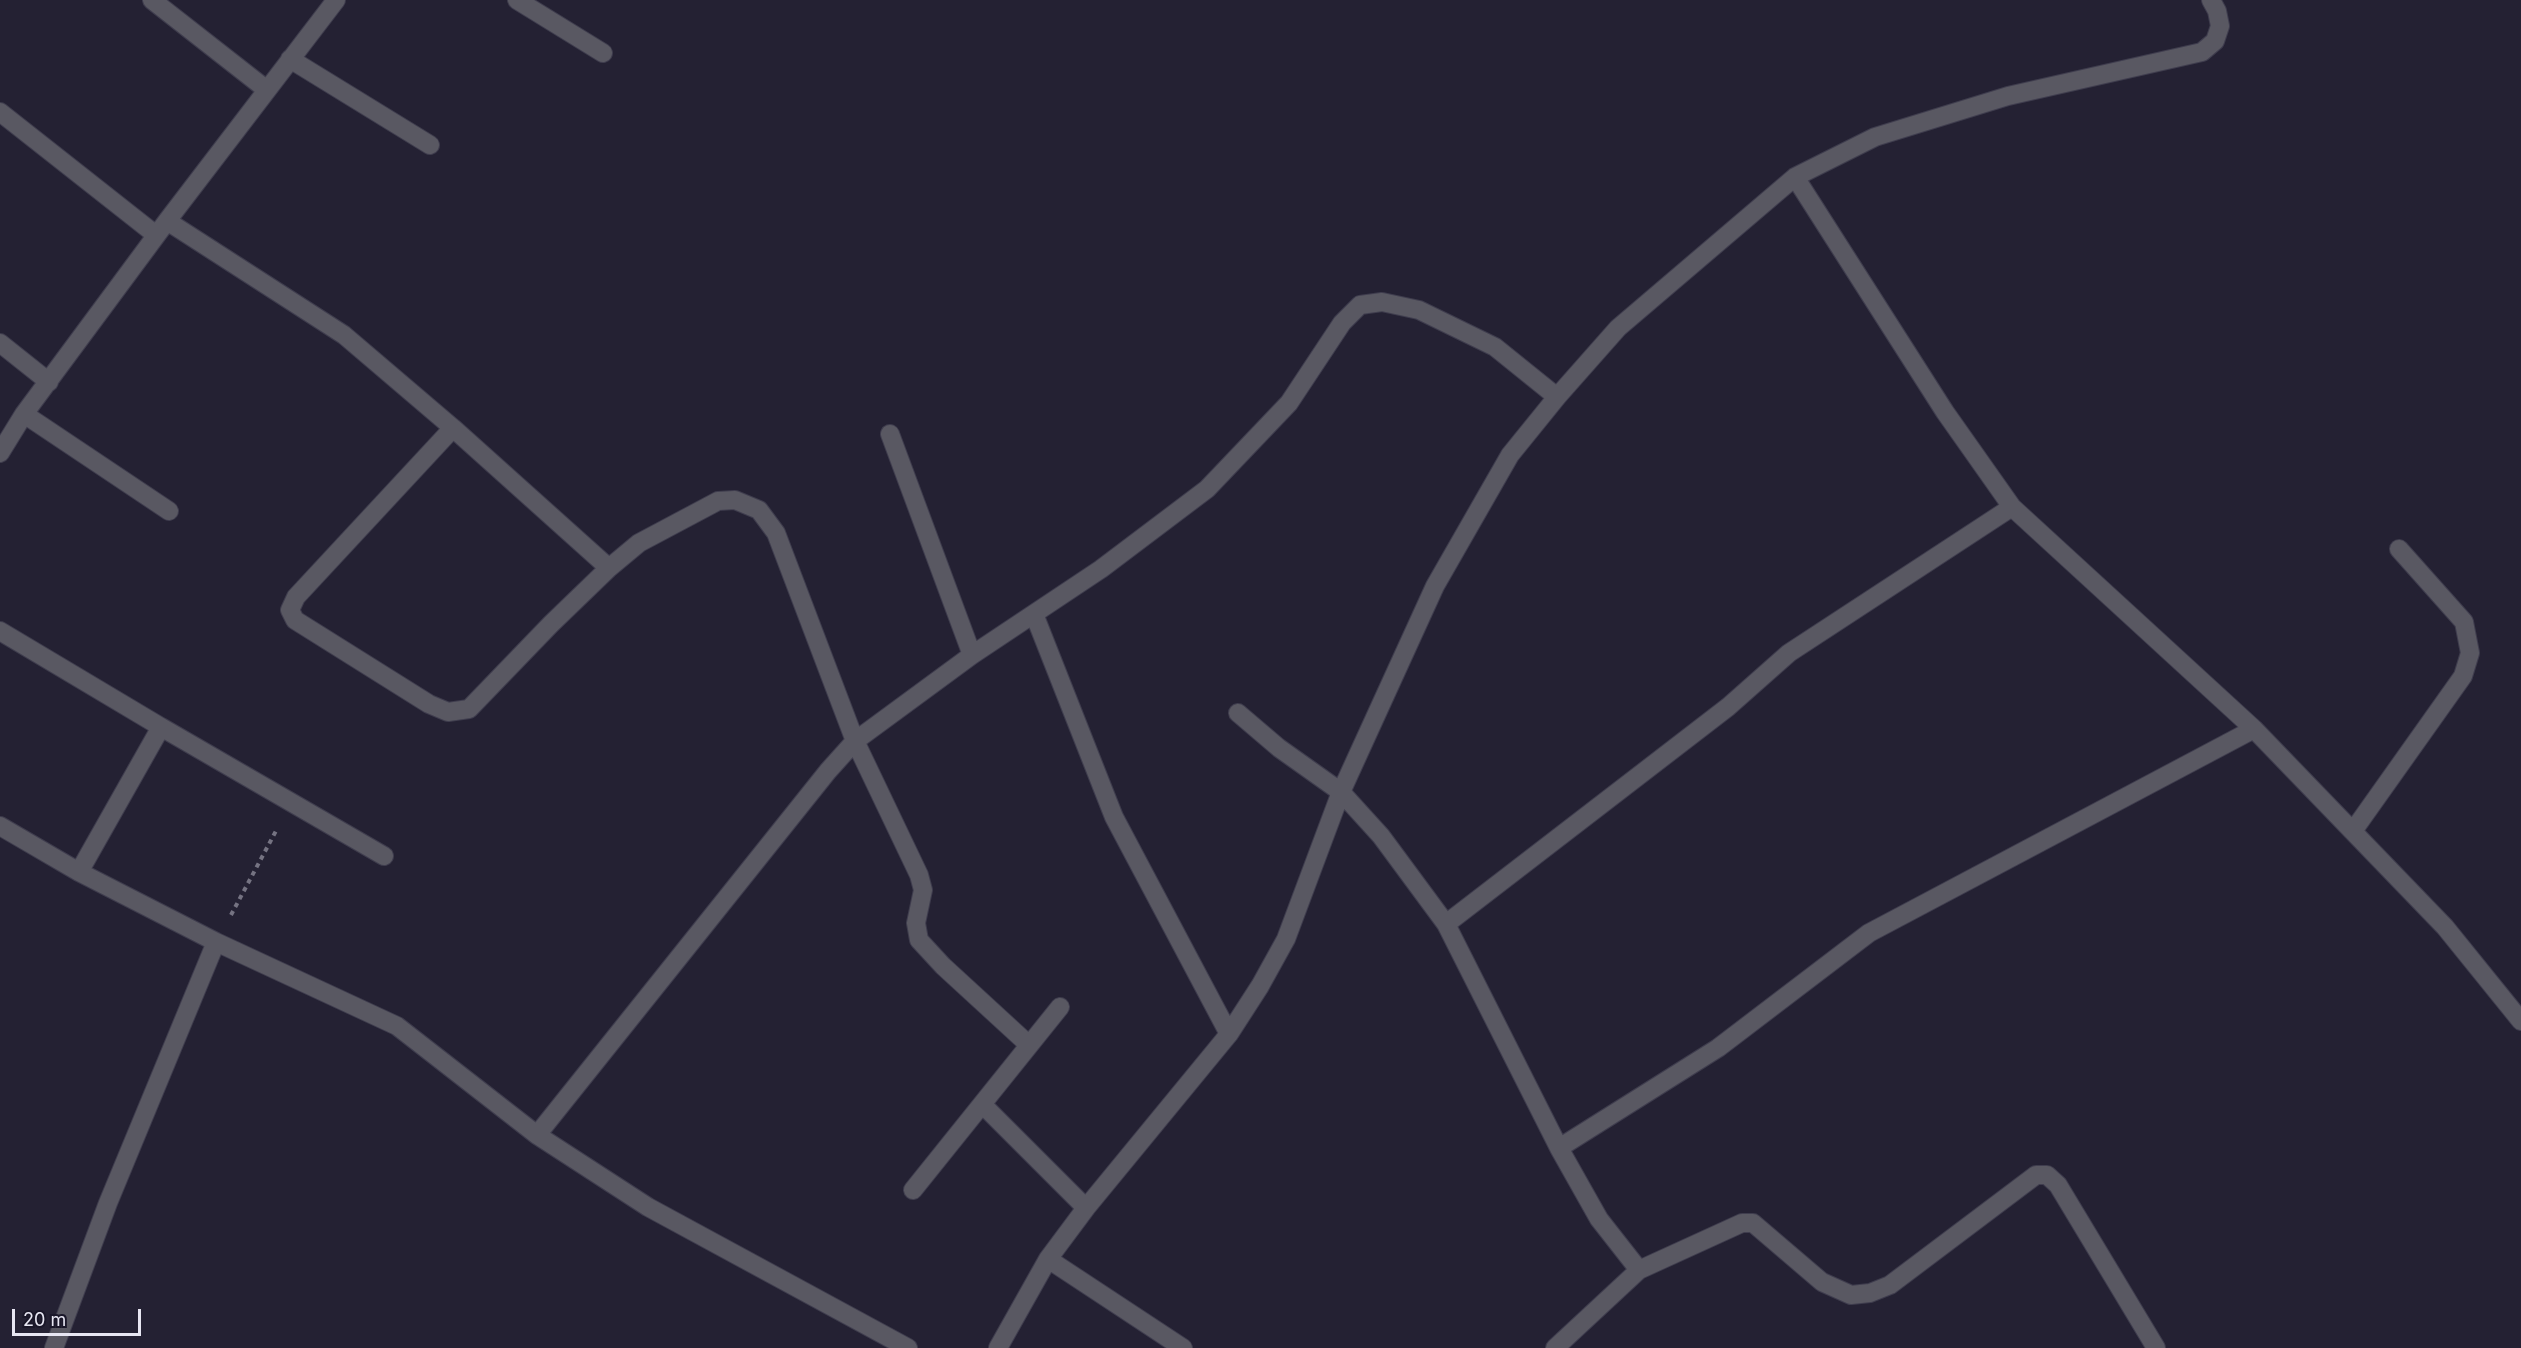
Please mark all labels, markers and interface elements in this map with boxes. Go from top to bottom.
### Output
scale bar [15,1297,144,1335]
text: 20 m [23,1309,66,1330]

